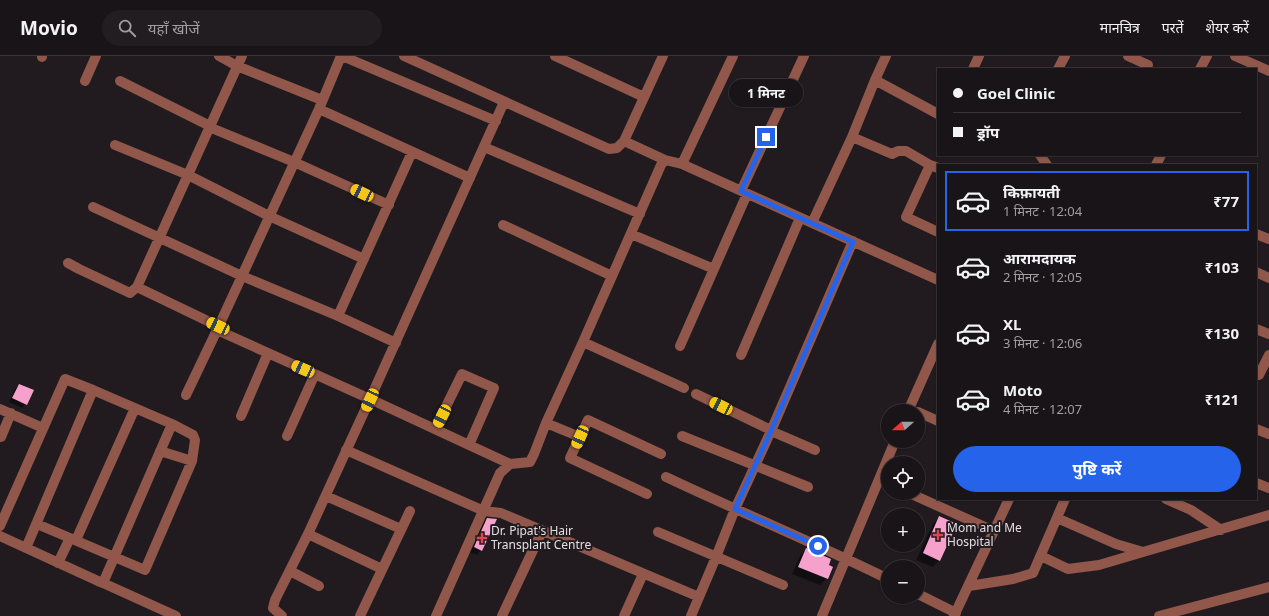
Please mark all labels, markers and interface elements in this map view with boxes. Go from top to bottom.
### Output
search box [102,10,382,46]
text: Movio [20,15,78,41]
icon: search [116,17,138,39]
text: यहाँ खोजें [148,18,200,38]
text: मानचित्र [1100,18,1140,37]
text: परतें [1162,18,1184,37]
text: शेयर करें [1206,18,1249,37]
callout: 1 मिनट [729,79,803,107]
text: Goel Clinic [977,83,1055,103]
text: 1 मिनट [747,84,785,102]
text: ड्रॉप [977,122,999,142]
route end [757,128,775,146]
car [349,182,375,204]
text: किफ़ायती [1003,182,1060,202]
icon: car [955,183,991,219]
text: ₹77 [1213,191,1239,211]
text: 1 मिनट · 12:04 [1003,202,1082,220]
text: आरामदायक [1003,248,1076,268]
icon: car [955,249,991,285]
text: ₹103 [1205,257,1239,277]
text: 2 मिनट · 12:05 [1003,268,1082,286]
text: XL [1003,314,1021,334]
car [205,315,231,337]
icon: car [955,315,991,351]
text: ₹130 [1205,323,1239,343]
text: 3 मिनट · 12:06 [1003,334,1082,352]
car [290,359,316,379]
text: Moto [1003,380,1042,400]
icon: car [955,381,991,417]
car [359,387,381,413]
text: ₹121 [1205,389,1239,409]
car [708,395,734,417]
text: 4 मिनट · 12:07 [1003,400,1082,418]
car [431,403,453,429]
north arrow [881,404,925,448]
map controls [881,404,925,604]
car [570,424,590,450]
button: पुष्टि करें [953,446,1241,492]
button: locate [881,456,925,500]
button: + [881,508,925,552]
place label: Mom and Me Hospital [947,519,1022,550]
place label: Dr. Pipat's Hair Transplant Centre [491,522,592,553]
marker: Mom and Me Hospital [932,529,944,541]
marker: Dr. Pipat's Hair Transplant Centre [476,532,488,544]
route start [809,537,827,555]
button: − [881,560,925,604]

